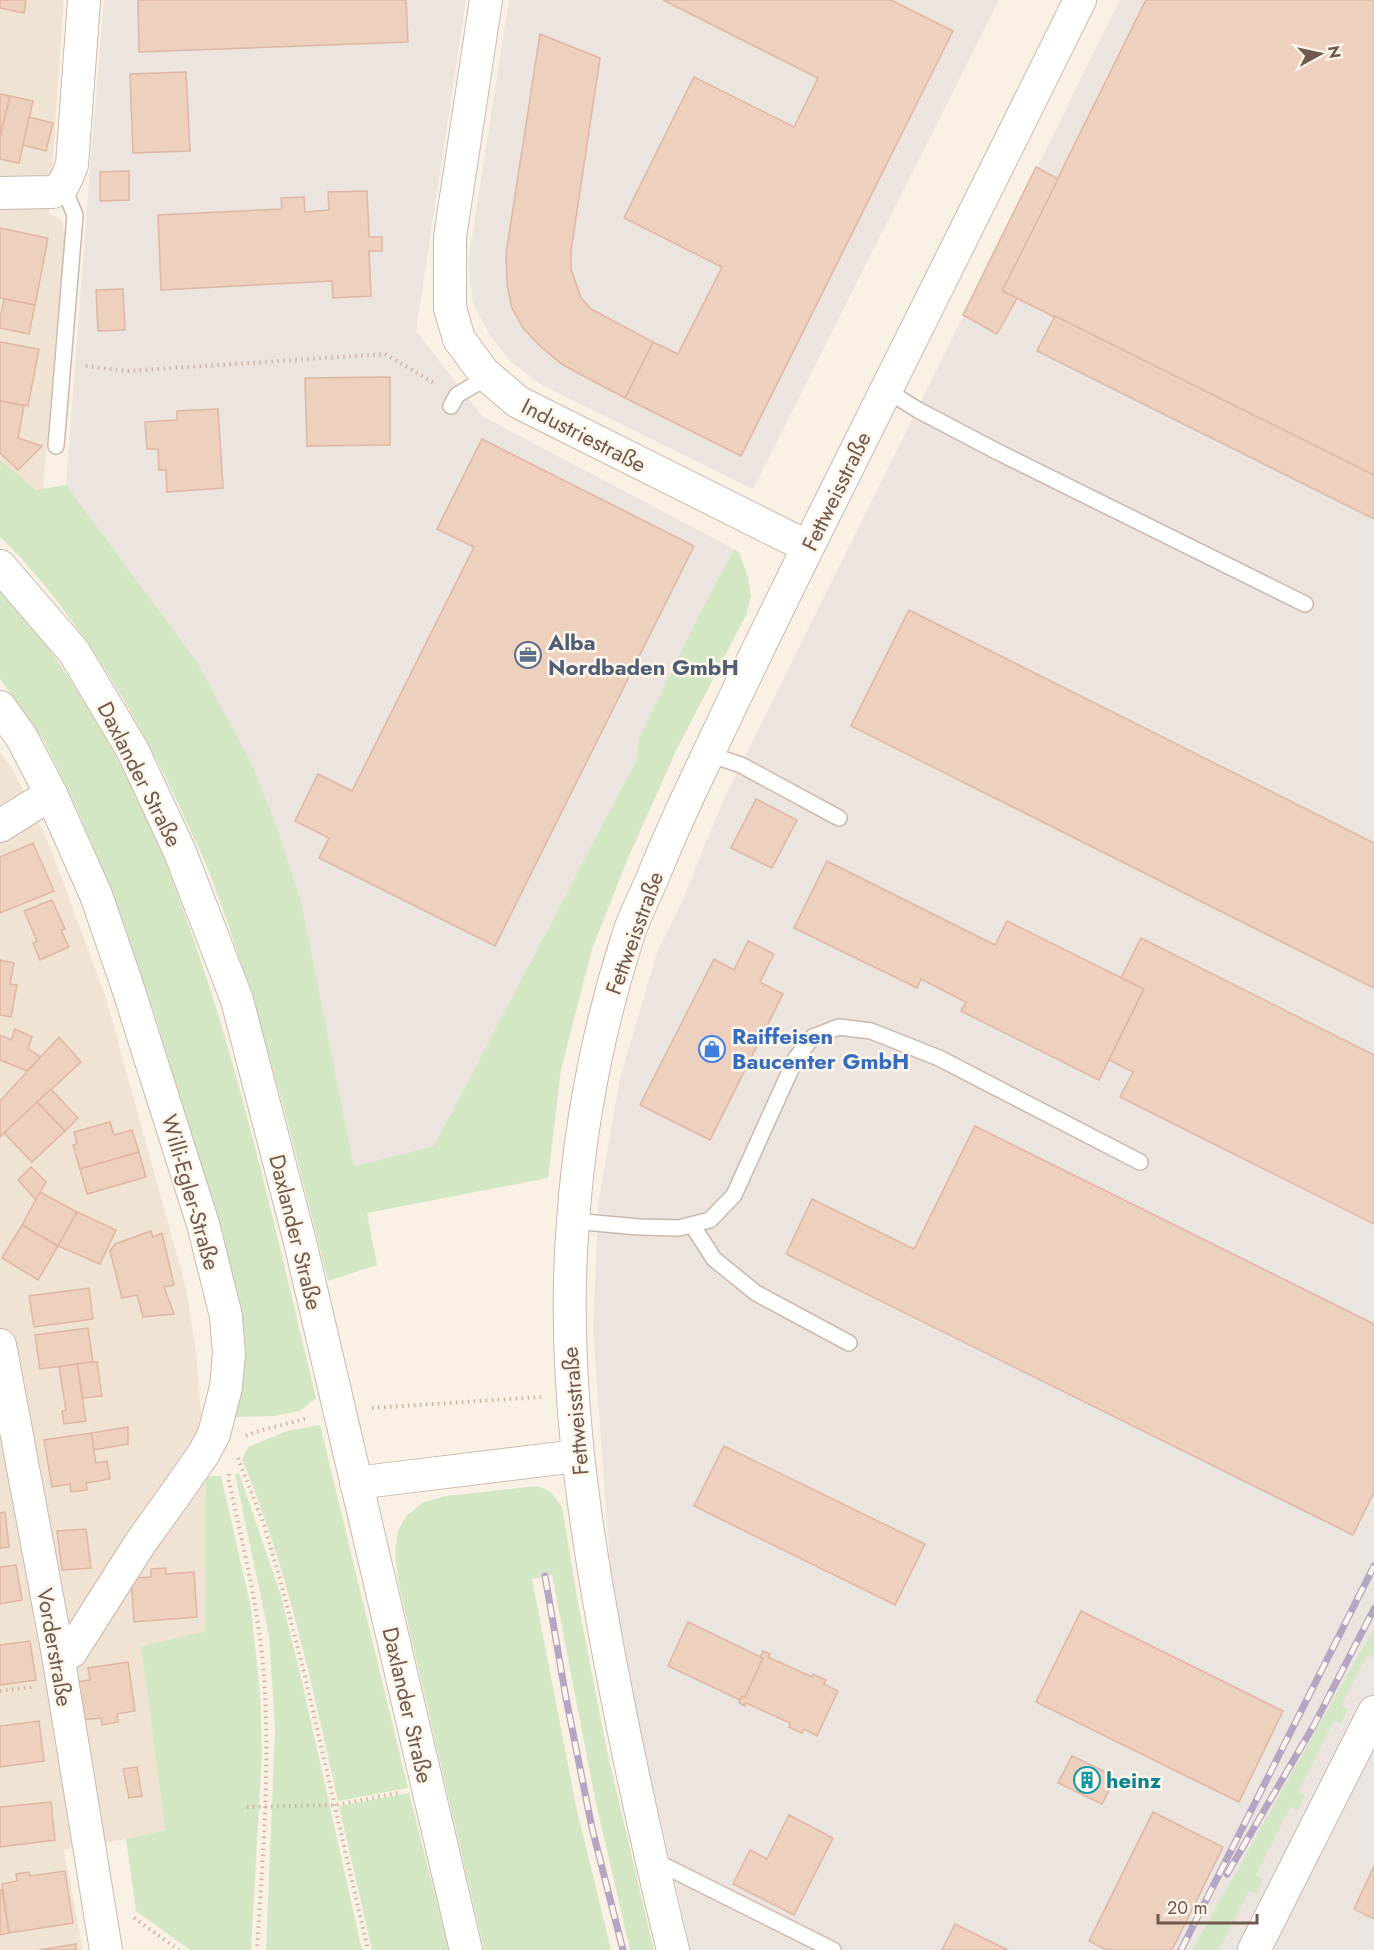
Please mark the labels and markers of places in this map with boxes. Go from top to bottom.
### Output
place label: Alba Nordbaden GmbH [547,626,739,683]
office icon: Alba Nordbaden GmbH [513,640,543,670]
place label: Raiffeisen Baucenter GmbH [732,1020,909,1077]
shop icon: Raiffeisen Baucenter GmbH [697,1034,727,1064]
place label: heinz [1106,1764,1162,1796]
building icon: heinz [1072,1765,1102,1795]

